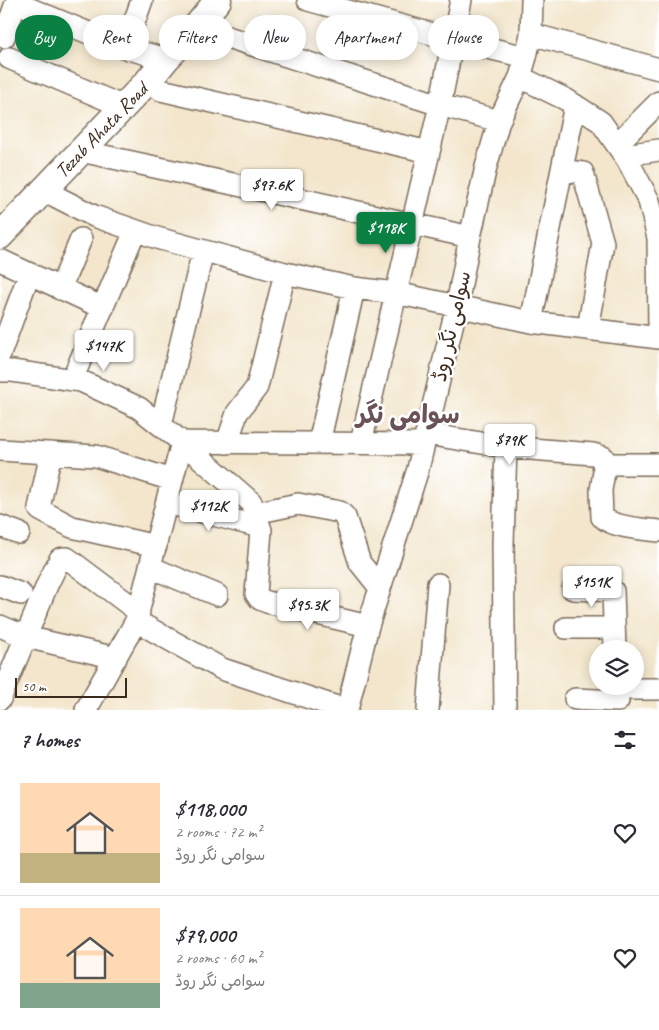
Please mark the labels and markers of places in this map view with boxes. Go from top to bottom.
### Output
pin: $97.6K [231,168,313,211]
pin: $118K [351,212,421,254]
pin: $147K [69,330,139,372]
pin: $79K [480,424,540,466]
pin: $112K [174,490,244,532]
pin: $151K [557,566,627,608]
pin: $95.3K [267,588,349,631]

